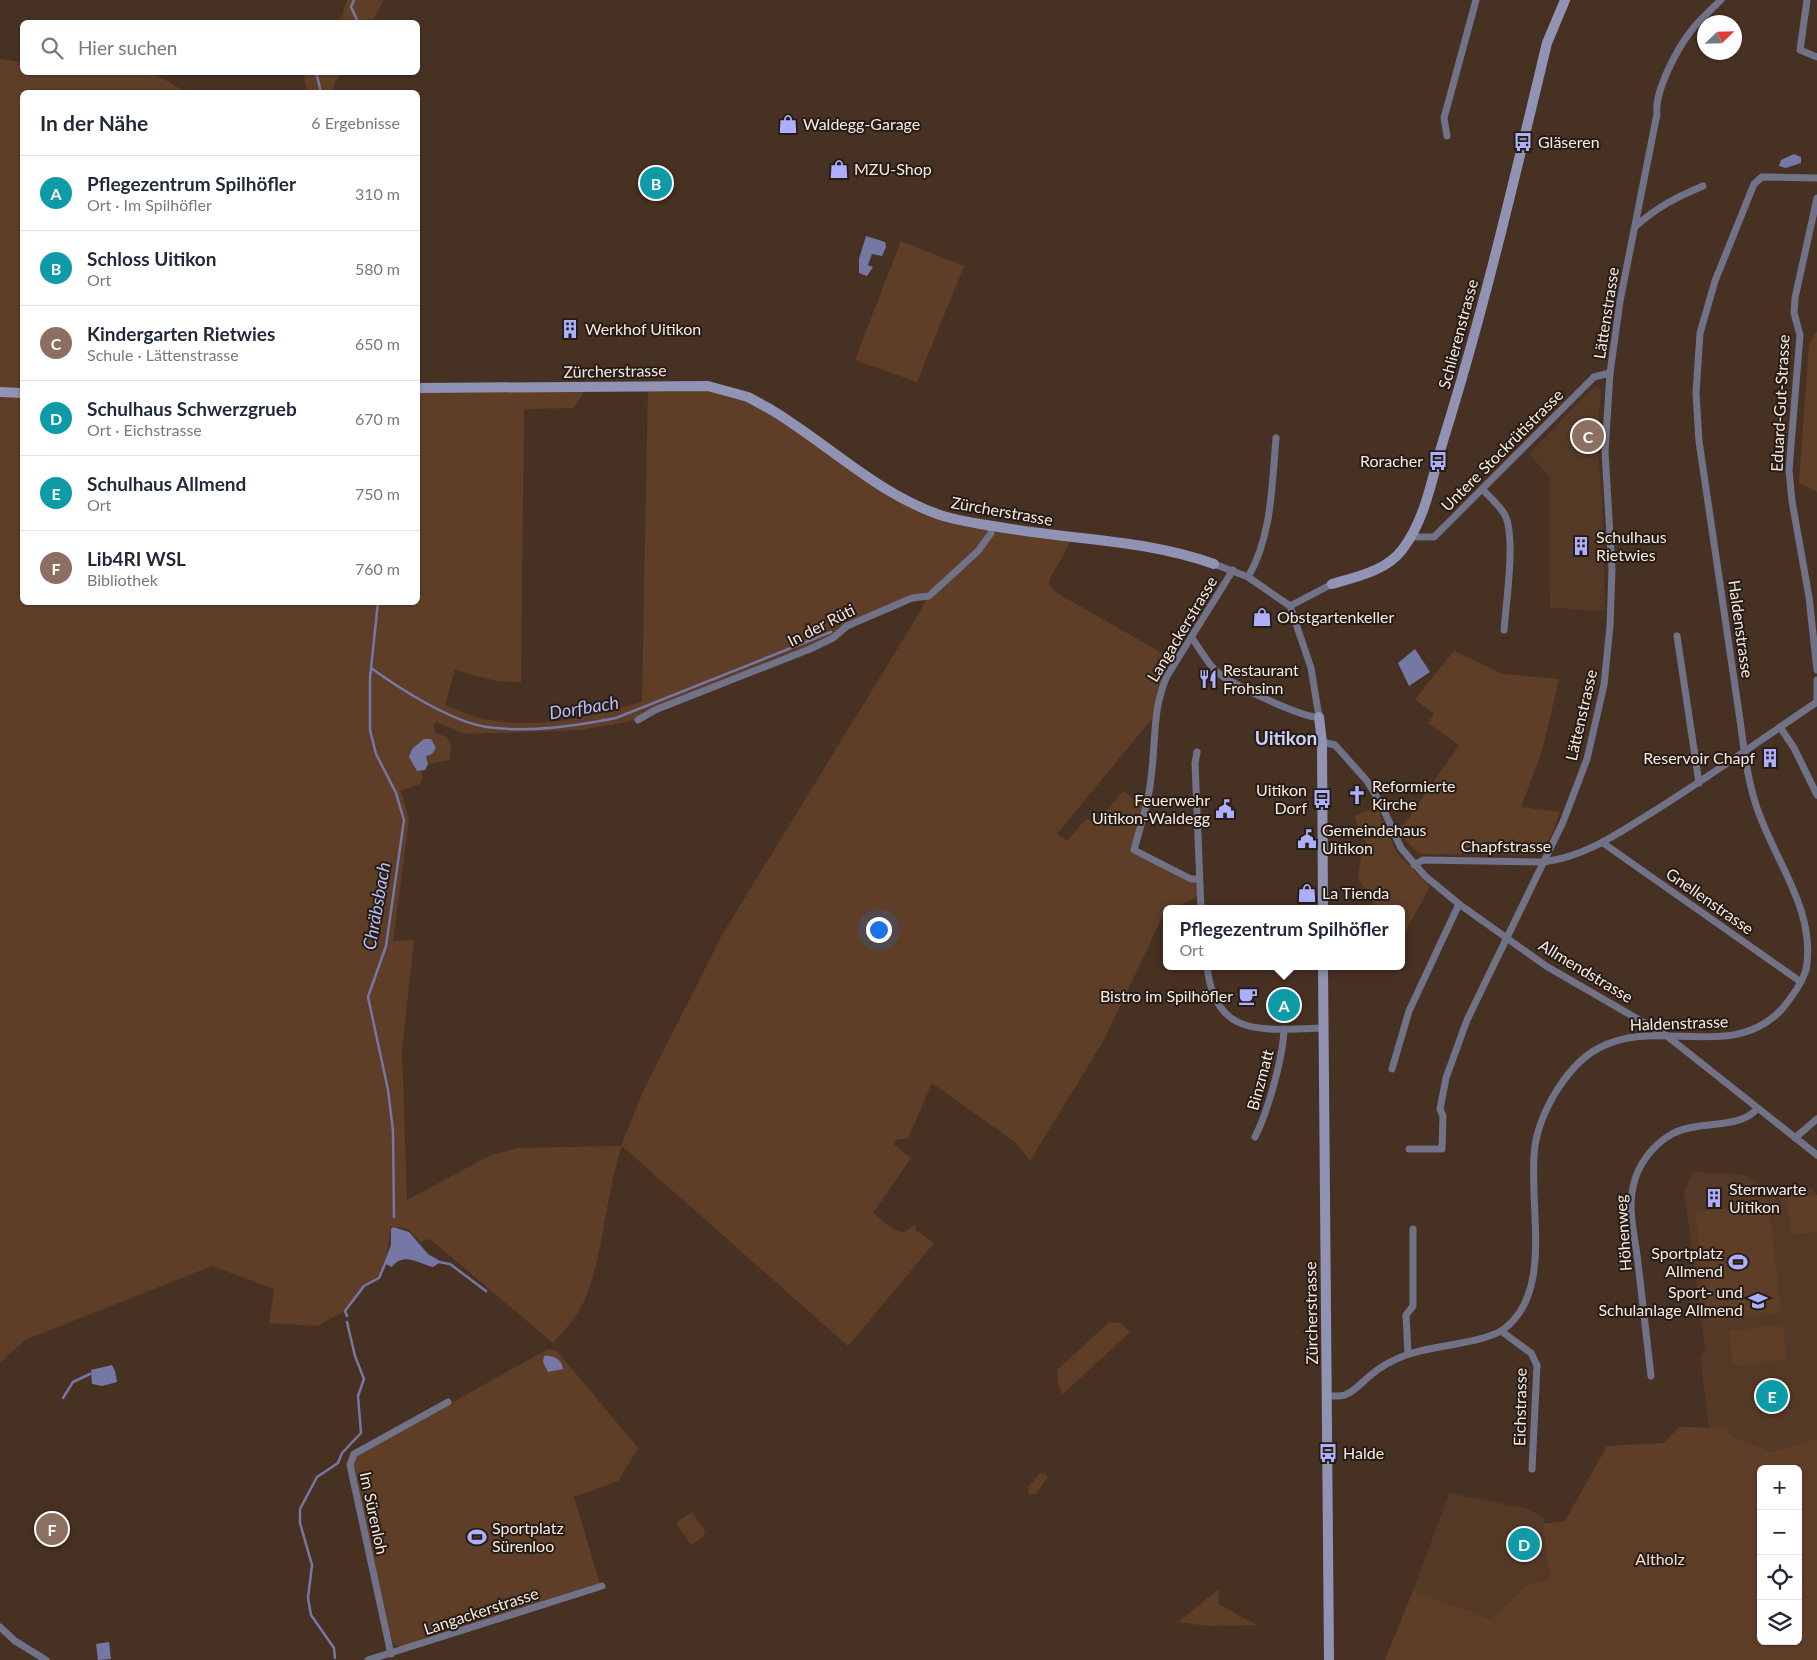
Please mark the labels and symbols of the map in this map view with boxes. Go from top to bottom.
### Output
north arrow [1697,15,1742,60]
shop icon: Waldegg-Garage [777,113,799,135]
place label: Waldegg-Garage [803,114,920,133]
bus stop icon: Gläseren [1512,131,1534,153]
place label: Gläseren [1538,132,1600,151]
shop icon: MZU-Shop [828,158,850,180]
place label: MZU-Shop [854,159,932,178]
pin: B [640,164,672,202]
street label: Lättenstrasse [1589,266,1622,360]
street label: Schlierenstrasse [1434,277,1481,391]
building icon: Werkhof Uitikon [559,318,581,340]
place label: Werkhof Uitikon [585,319,701,338]
street label: Eduard-Gut-Strasse [1766,334,1793,472]
street label: Zürcherstrasse [563,360,667,381]
street label: Untere Stockrütistrasse [1437,385,1567,515]
pin: C [1572,417,1604,455]
bus stop icon: Roracher [1427,450,1449,472]
place label: Roracher [1360,451,1423,470]
street label: Zürcherstrasse [950,492,1055,529]
place label: Schulhaus Rietwies [1596,527,1667,564]
building icon: Schulhaus Rietwies [1570,535,1592,557]
street label: Langackerstrasse [1143,573,1220,685]
street label: Haldenstrasse [1725,579,1758,679]
street label: In der Rüti [784,600,858,650]
shop icon: Obstgartenkeller [1251,606,1273,628]
place label: Obstgartenkeller [1277,607,1395,626]
place label: Restaurant Frohsinn [1223,660,1299,697]
street label: Lättenstrasse [1561,667,1600,762]
restaurant icon: Restaurant Frohsinn [1197,668,1219,690]
water label: Dorfbach [547,691,620,723]
district label: Uitikon [1255,726,1317,749]
building icon: Reservoir Chapf [1759,747,1781,769]
place label: Reservoir Chapf [1643,748,1755,767]
place label: Reformierte Kirche [1372,776,1456,813]
place label: Uitikon Dorf [1256,780,1307,817]
church icon: Reformierte Kirche [1346,784,1368,806]
bus stop icon: Uitikon Dorf [1311,788,1333,810]
place label: Feuerwehr Uitikon-Waldegg [1092,790,1210,827]
public building icon: Feuerwehr Uitikon-Waldegg [1214,798,1236,820]
place label: Gemeindehaus Uitikon [1322,820,1427,857]
public building icon: Gemeindehaus Uitikon [1296,828,1318,850]
street label: Chapfstrasse [1461,836,1551,855]
water label: Chräbsbach [357,860,395,951]
street label: Gnellenstrasse [1663,863,1758,938]
shop icon: La Tienda [1296,882,1318,904]
place label: La Tienda [1322,883,1389,902]
your location [866,917,892,943]
street label: Allmendstrasse [1536,935,1637,1006]
cafe icon: Bistro im Spilhöfler [1237,985,1259,1007]
place label: Bistro im Spilhöfler [1100,986,1233,1005]
pin: A [1268,986,1300,1024]
street label: Haldenstrasse [1629,1011,1729,1034]
street label: Binzmatt [1242,1047,1277,1112]
place label: Sternwarte Uitikon [1729,1179,1807,1216]
building icon: Sternwarte Uitikon [1703,1187,1725,1209]
street label: Höhenweg [1610,1194,1635,1272]
place label: Sportplatz Allmend [1651,1243,1723,1280]
sports icon: Sportplatz Allmend [1727,1251,1749,1273]
street label: Zürcherstrasse [1300,1261,1321,1365]
place label: Sport- und Schulanlage Allmend [1598,1282,1743,1319]
school or university icon: Sport- und Schulanlage Allmend [1747,1290,1769,1312]
street label: Eichstrasse [1509,1368,1530,1446]
pin: E [1756,1377,1788,1415]
bus stop icon: Halde [1317,1442,1339,1464]
place label: Halde [1343,1443,1384,1462]
street label: Im Sürenloh [356,1470,392,1556]
pin: F [36,1510,68,1548]
place label: Sportplatz Sürenloo [492,1518,564,1555]
pin: D [1508,1525,1540,1563]
sports icon: Sportplatz Sürenloo [466,1526,488,1548]
park label: Altholz [1635,1549,1685,1568]
street label: Langackerstrasse [421,1583,541,1638]

